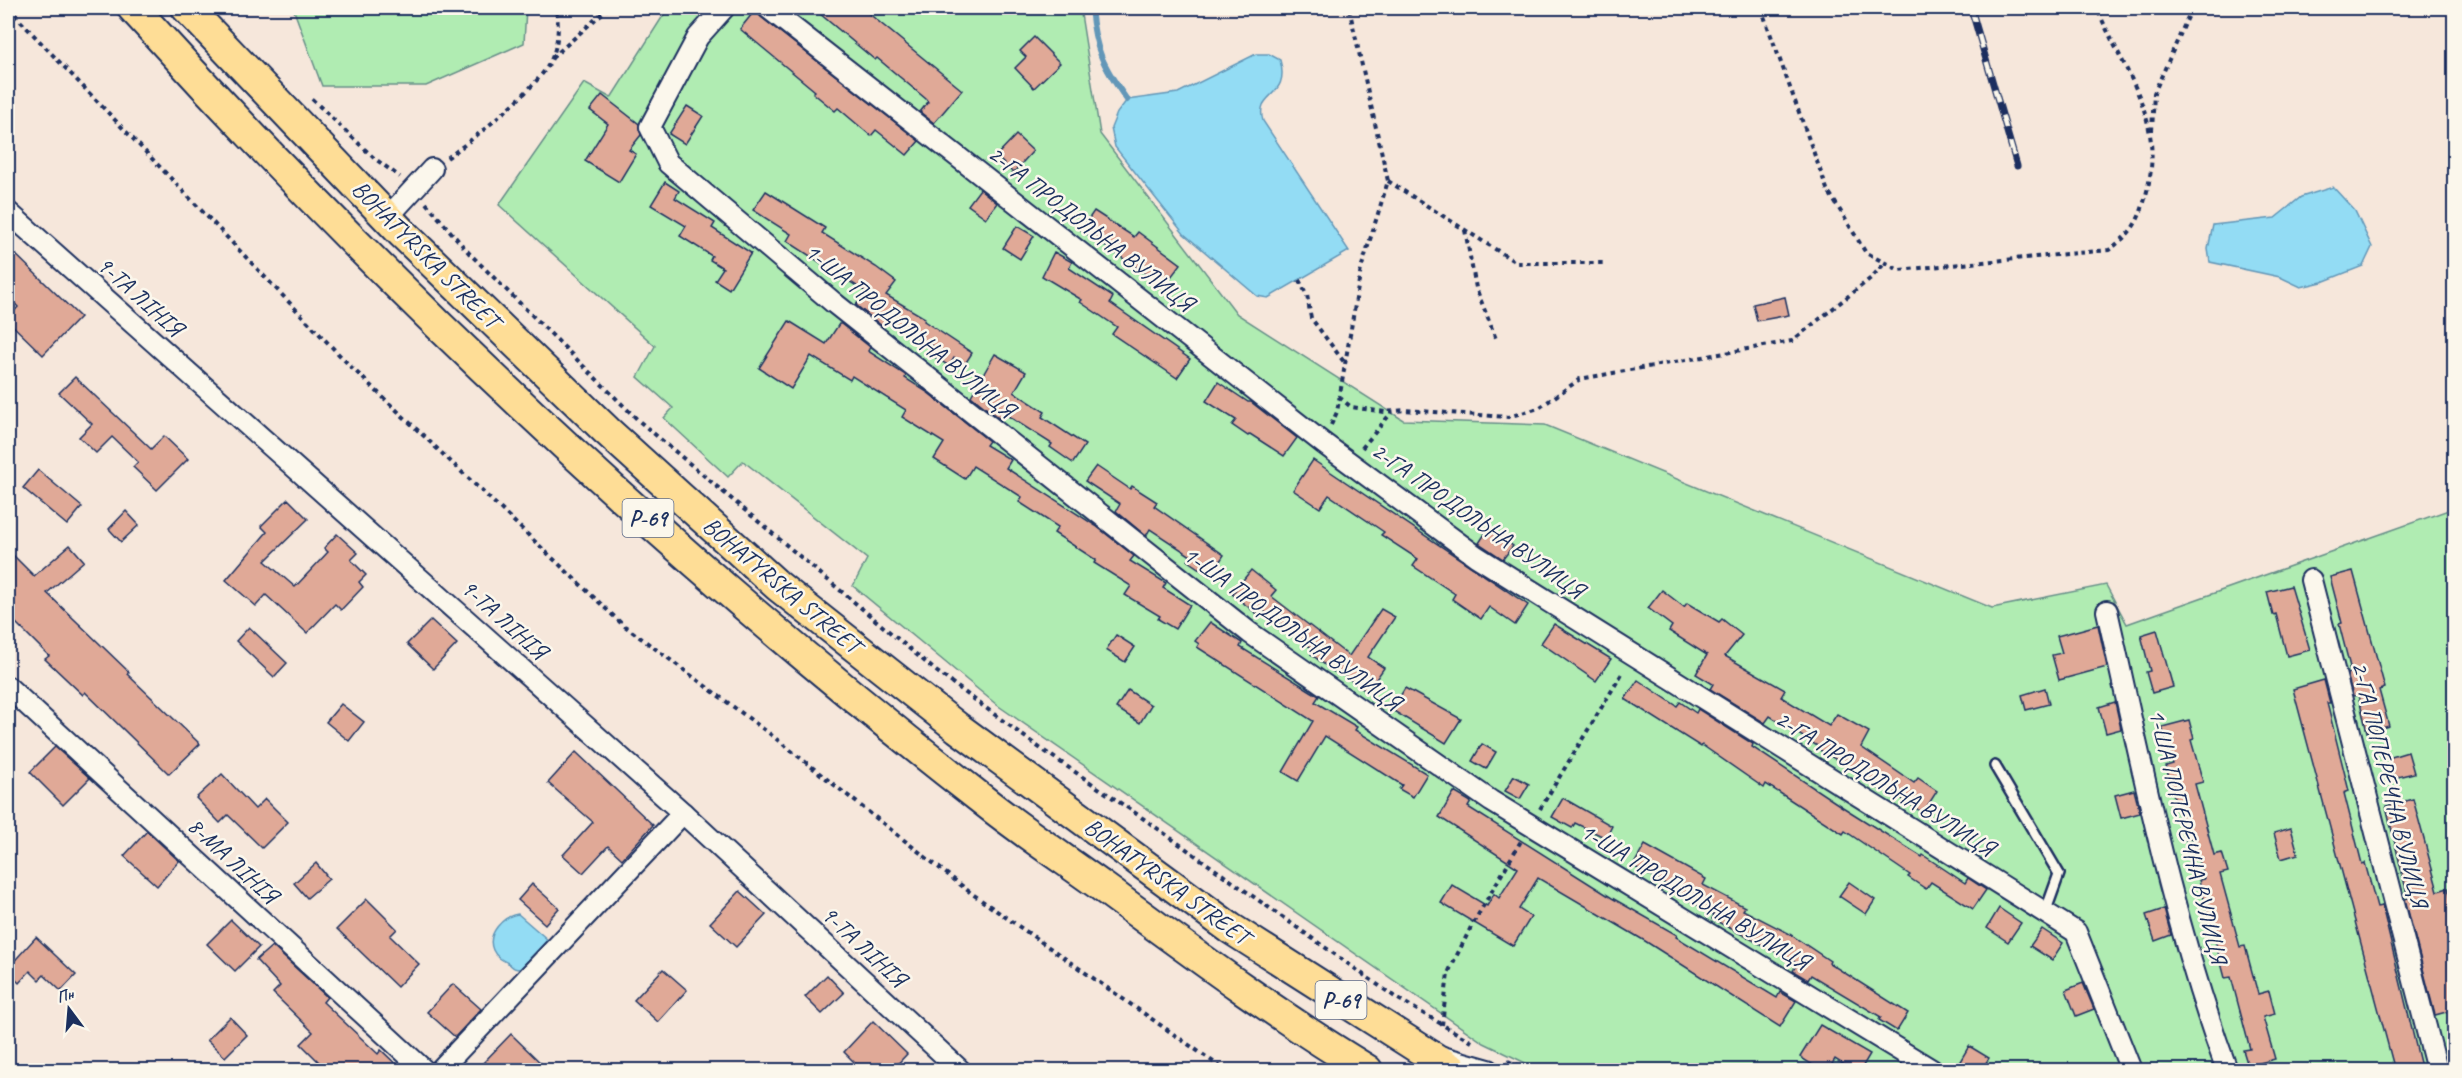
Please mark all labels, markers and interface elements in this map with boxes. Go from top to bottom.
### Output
street label: 2-ГА ПРОДОЛЬНА ВУЛИЦЯ [982,138,1203,320]
street label: BOHATYRSKA STREET [346,174,510,338]
street label: 1-ША ПРОДОЛЬНА ВУЛИЦЯ [799,236,1024,426]
street label: 9-ТА ЛІНІЯ [91,250,192,345]
street label: 2-ГА ПРОДОЛЬНА ВУЛИЦЯ [1366,435,1593,607]
road number: Р-69 [622,499,674,537]
street label: BOHATYRSKA STREET [697,510,872,664]
street label: 1-ША ПРОДОЛЬНА ВУЛИЦЯ [1177,539,1410,719]
street label: 9-ТА ЛІНІЯ [455,573,556,668]
street label: 2-ГА ПОПЕРЕЧНА ВУЛИЦЯ [2345,658,2436,913]
street label: 2-ГА ПРОДОЛЬНА ВУЛИЦЯ [1770,703,2003,865]
street label: 1-ША ПОПЕРЕЧНА ВУЛИЦЯ [2142,706,2235,970]
street label: 8-МА ЛІНІЯ [181,810,287,912]
street label: BOHATYRSKA STREET [1079,811,1260,955]
street label: 1-ША ПРОДОЛЬНА ВУЛИЦЯ [1575,816,1818,978]
street label: 9-ТА ЛІНІЯ [815,899,916,996]
north arrow [39,979,99,1039]
road number: Р-69 [1316,981,1366,1019]
text: Пн [54,983,77,1007]

